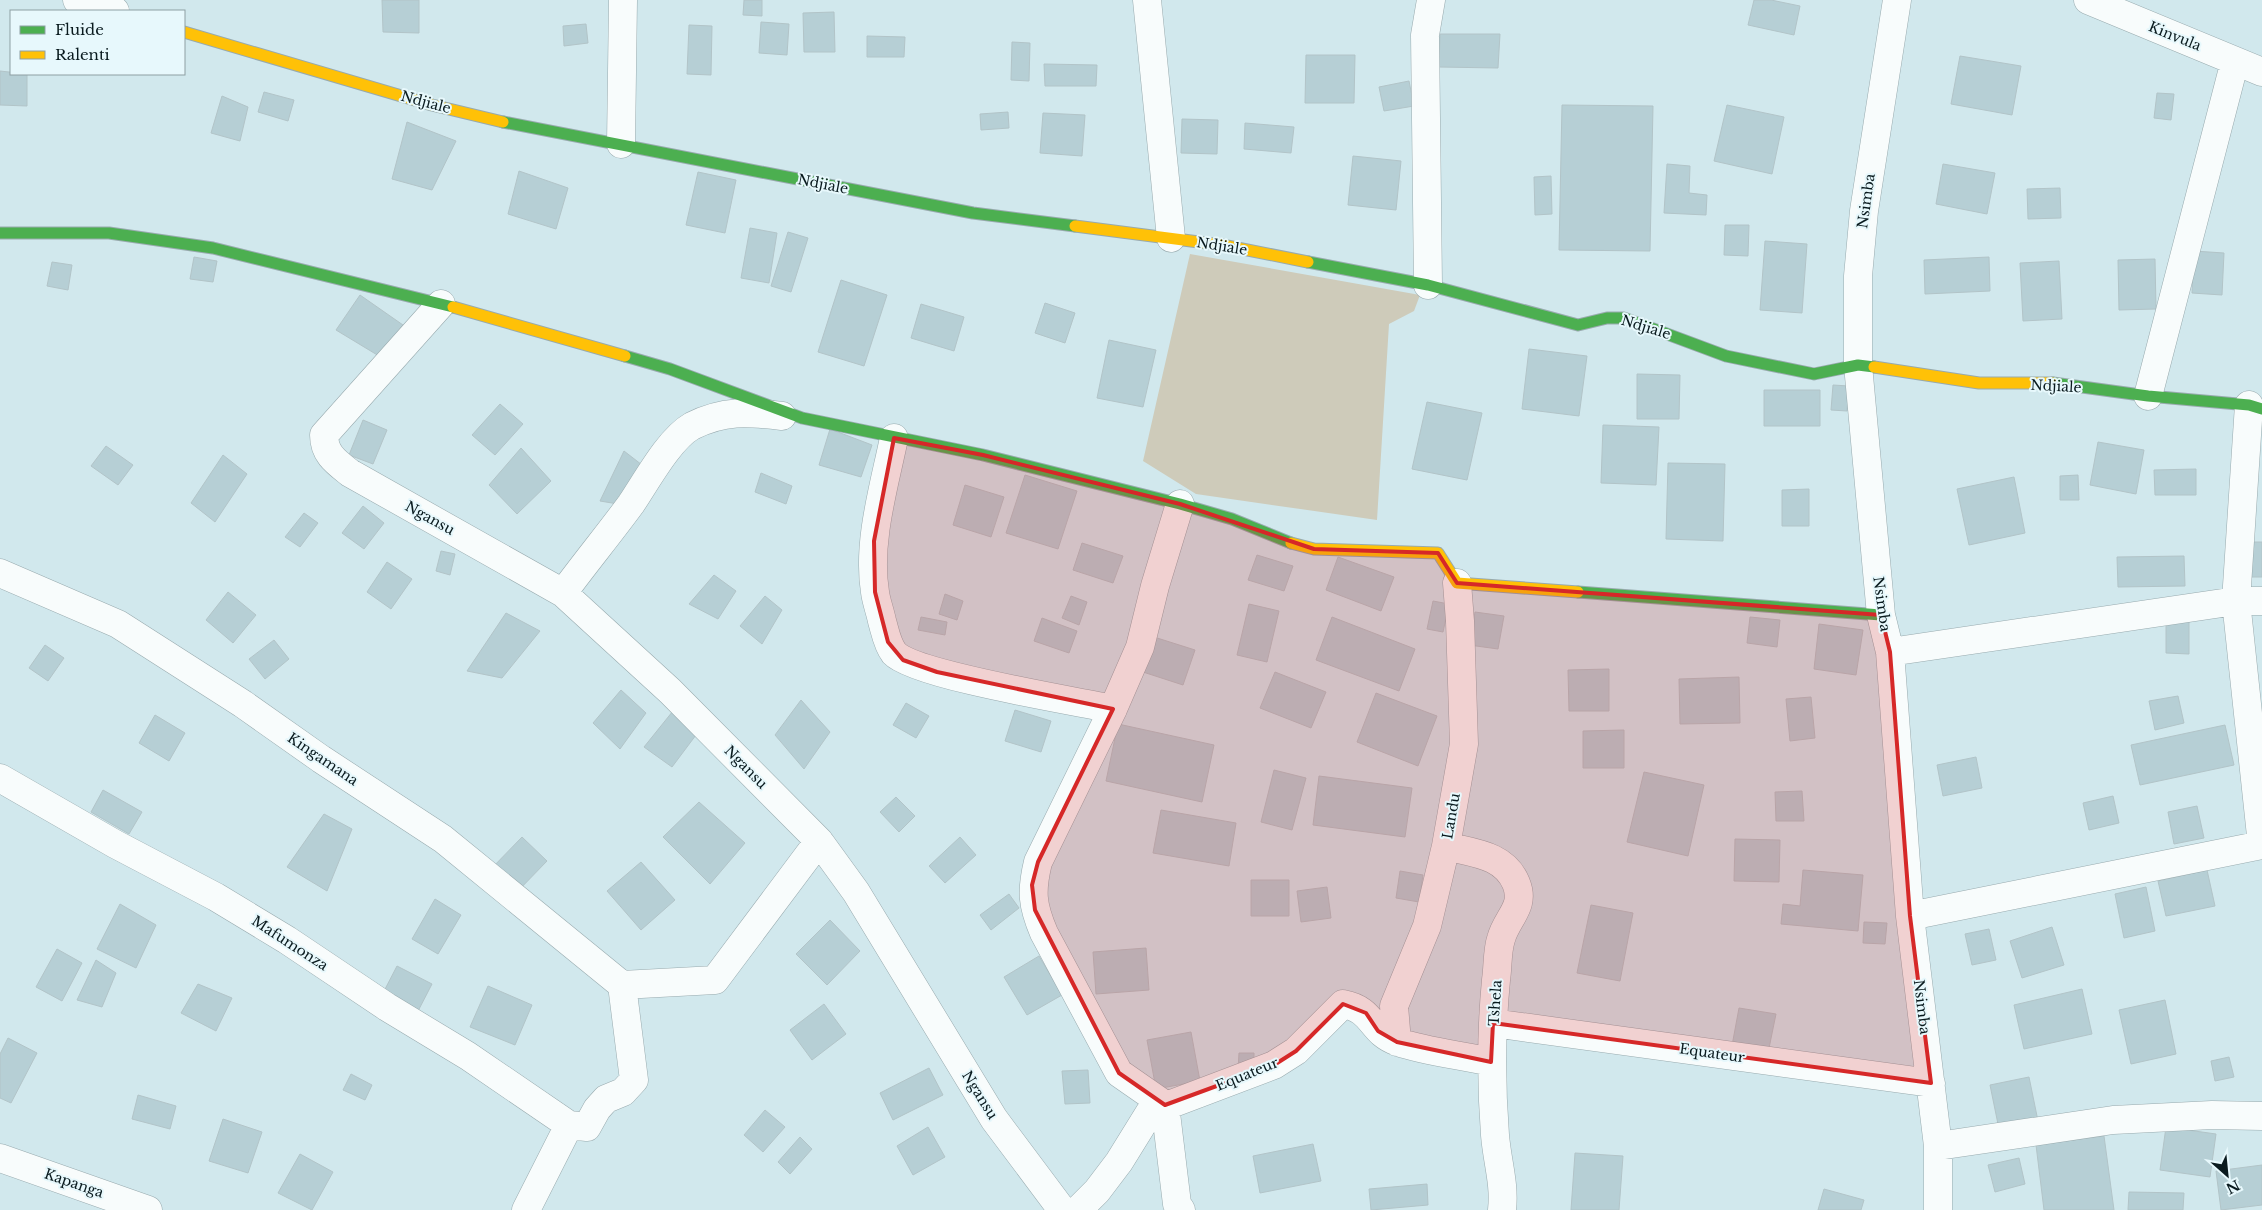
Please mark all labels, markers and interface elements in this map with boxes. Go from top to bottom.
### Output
legend [10,10,185,75]
street label: Kinvula [2146,17,2204,55]
text: Fluide [55,20,104,39]
text: Ralenti [55,45,110,64]
street label: Ndjiale [399,87,453,117]
street label: Ndjiale [796,170,850,198]
street label: Nsimba [1853,172,1879,230]
street label: Ndjiale [1195,233,1249,259]
street label: Ndjiale [1619,311,1673,343]
street label: Ndjiale [2030,376,2082,396]
street label: Ngansu [402,497,458,539]
street label: Nsimba [1869,575,1895,633]
street label: Kingamana [284,729,362,789]
street label: Ngansu [721,742,772,793]
street label: Landu [1438,791,1464,840]
street label: Mafumonza [248,912,332,975]
street label: Nsimba [1910,978,1934,1036]
street label: Tshela [1484,979,1506,1027]
street label: Equateur [1678,1040,1746,1067]
street label: Equateur [1213,1053,1281,1095]
street label: Ngansu [958,1067,1002,1123]
north arrow [2202,1150,2252,1200]
street label: Kapanga [42,1164,106,1202]
text: N [2223,1176,2243,1198]

